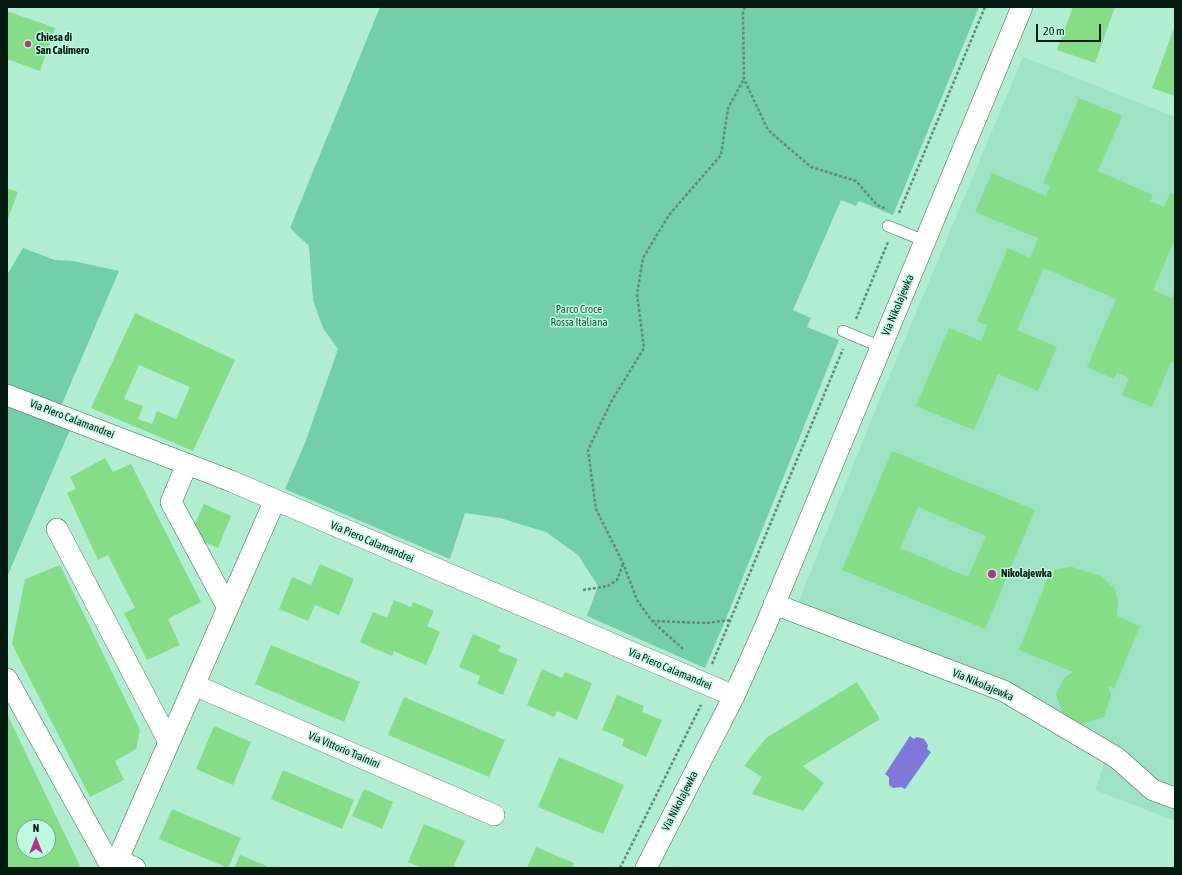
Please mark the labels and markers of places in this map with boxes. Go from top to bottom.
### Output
place label: Chiesa di San Calimero [36,31,89,57]
marker: Chiesa di San Calimero [23,39,33,49]
place label: Nikolajewka [1001,567,1052,581]
marker: Nikolajewka [986,568,998,580]

